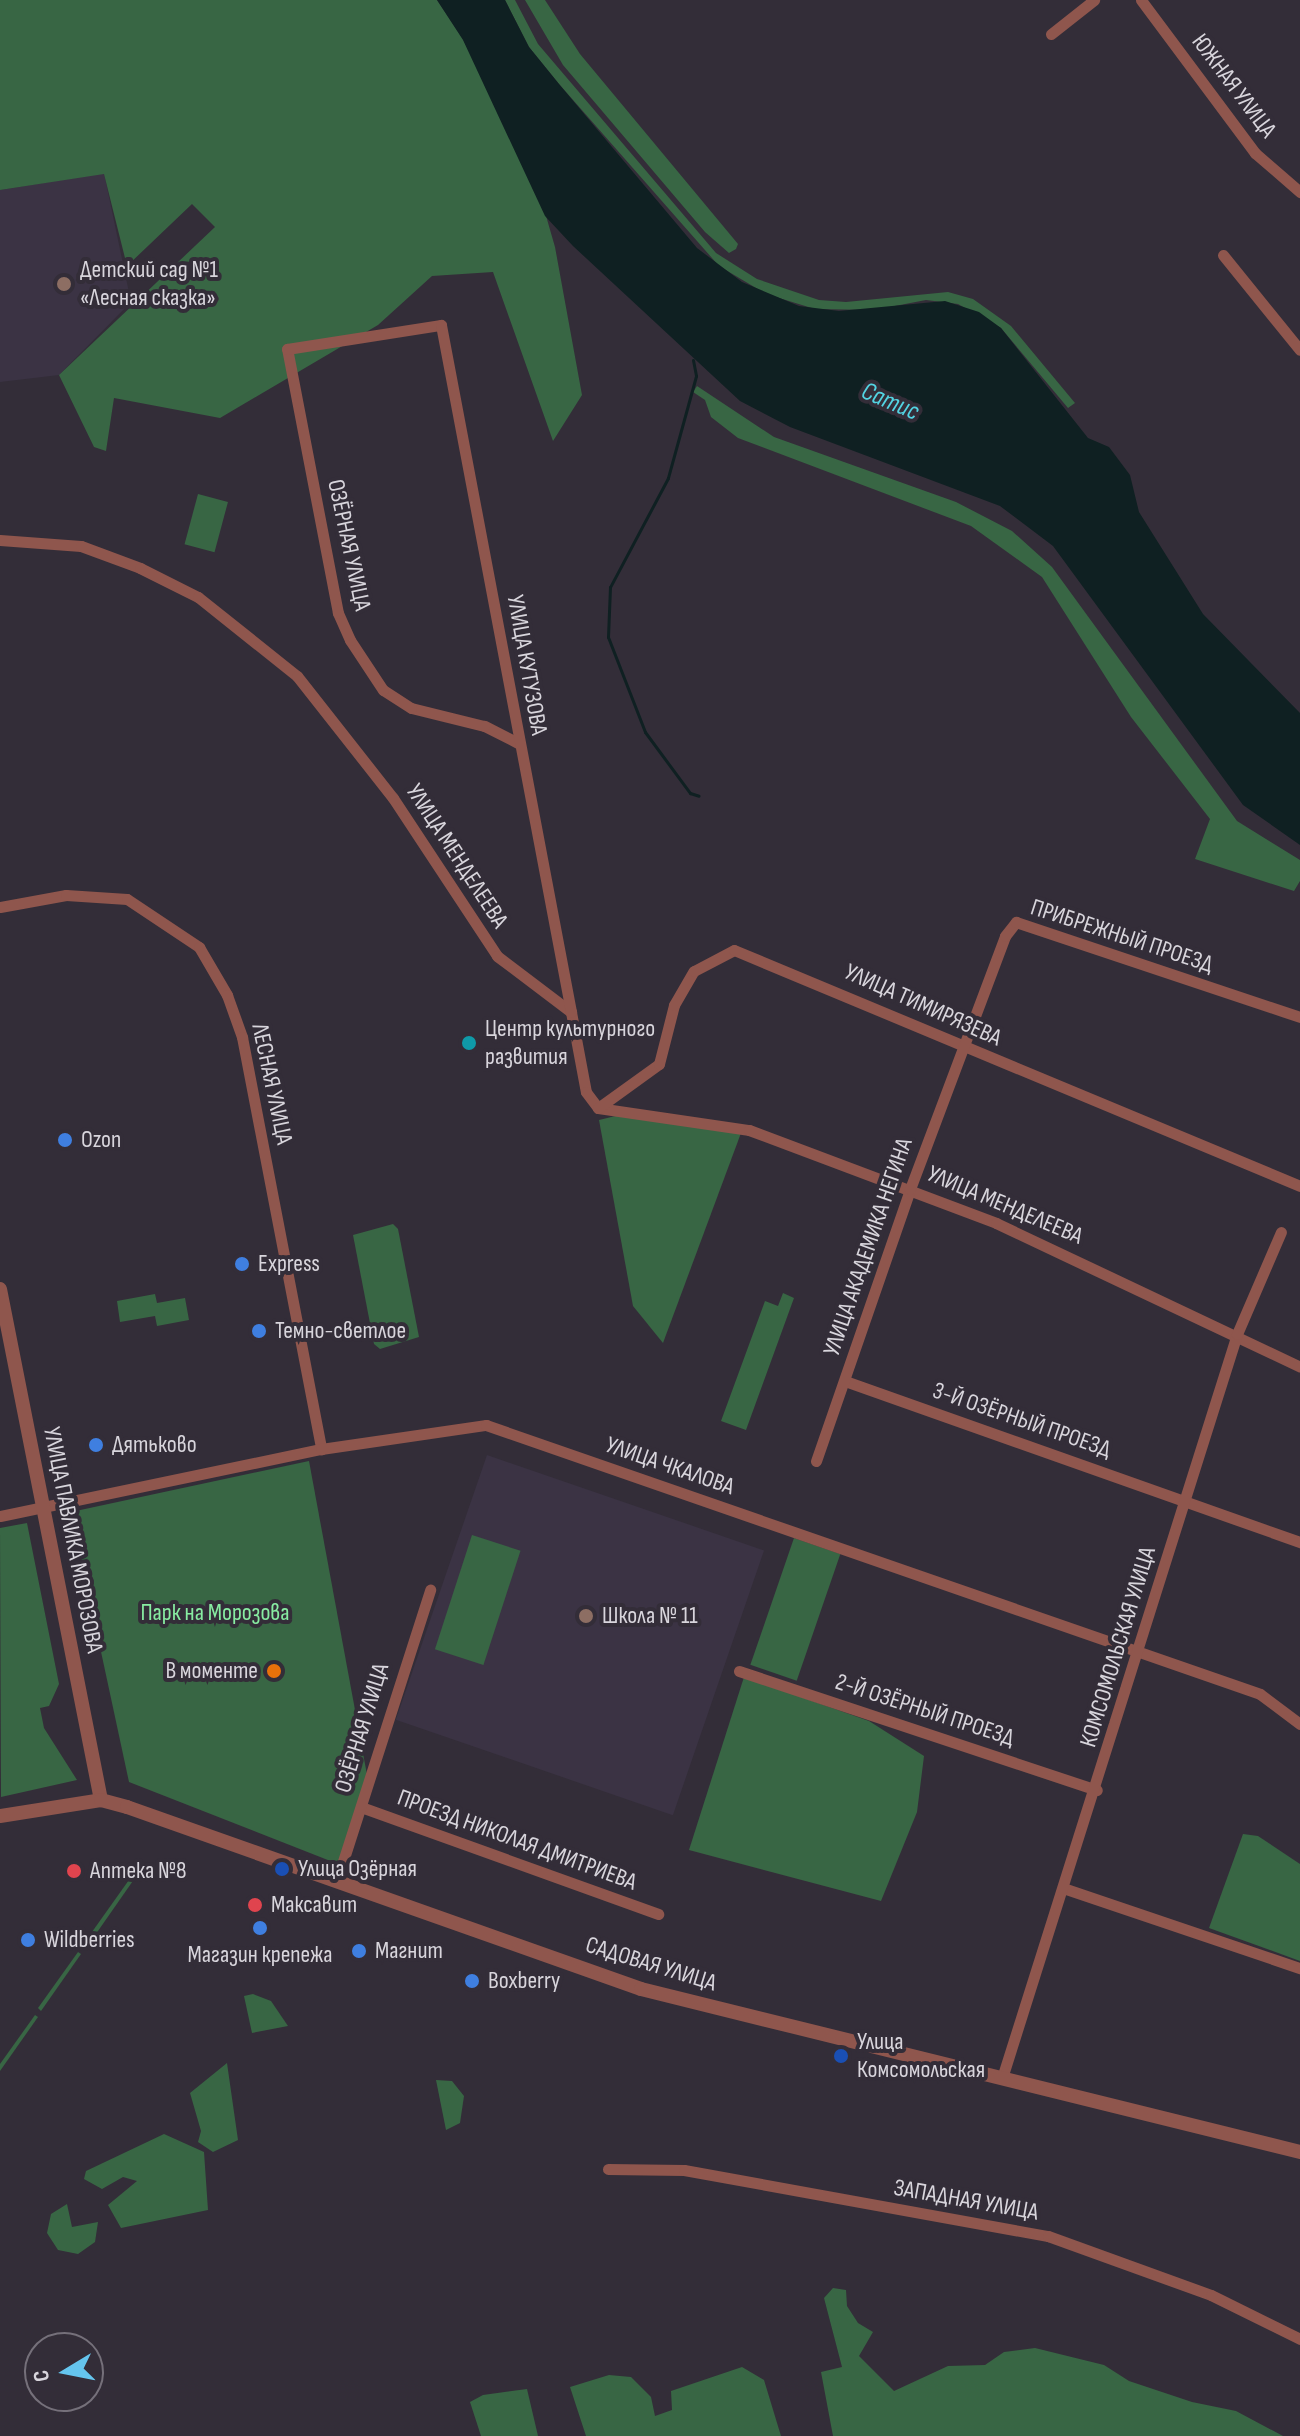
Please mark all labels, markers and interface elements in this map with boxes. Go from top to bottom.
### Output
street label: ЮЖНАЯ УЛИЦА [1186,28,1282,144]
place label: Детский сад №1 «Лесная сказка» [80,256,218,312]
marker: Детский сад №1 «Лесная сказка» [55,275,73,293]
water label: Сатис [856,376,924,428]
street label: ОЗЁРНАЯ УЛИЦА [321,477,377,613]
street label: УЛИЦА КУТУЗОВА [500,593,554,737]
street label: УЛИЦА МЕНДЕЛЕЕВА [400,778,514,934]
street label: ПРИБРЕЖНЫЙ ПРОЕЗД [1027,893,1217,979]
street label: УЛИЦА ТИМИРЯЗЕВА [840,958,1006,1052]
place label: Центр культурного развития [485,1015,655,1071]
street label: ЛЕСНАЯ УЛИЦА [245,1021,299,1147]
marker: Центр культурного развития [460,1034,478,1052]
place label: Ozon [81,1126,121,1154]
marker: Ozon [56,1131,74,1149]
street label: УЛИЦА АКАДЕМИКА НЕГИНА [817,1134,919,1360]
street label: УЛИЦА МЕНДЕЛЕЕВА [923,1159,1087,1251]
place label: Express [258,1250,320,1278]
marker: Express [233,1255,251,1273]
place label: Темно-светлое [275,1317,406,1345]
marker: Темно-светлое [250,1322,268,1340]
street label: 3-Й ОЗЁРНЫЙ ПРОЕЗД [929,1376,1115,1464]
street label: УЛИЦА ПАВЛИКА МОРОЗОВА [37,1424,109,1656]
place label: Дятьково [112,1431,197,1459]
street label: УЛИЦА ЧКАЛОВА [602,1431,738,1501]
marker: Дятьково [87,1436,105,1454]
street label: КОМСОМОЛЬСКАЯ УЛИЦА [1074,1543,1162,1751]
park label: Парк на Морозова [140,1599,290,1627]
place label: Школа № 11 [602,1602,698,1630]
marker: Школа № 11 [577,1607,595,1625]
place label: В моменте [165,1657,258,1685]
street label: ОЗЁРНАЯ УЛИЦА [329,1660,395,1796]
marker: В моменте [265,1662,283,1680]
street label: 2-Й ОЗЁРНЫЙ ПРОЕЗД [832,1667,1018,1753]
street label: ПРОЕЗД НИКОЛАЯ ДМИТРИЕВА [393,1783,641,1897]
place label: Улица Озёрная [298,1855,417,1883]
place label: Аптека №8 [90,1857,187,1885]
marker: Улица Озёрная [273,1860,291,1878]
marker: Аптека №8 [65,1862,83,1880]
place label: Максавит [271,1891,357,1919]
marker: Максавит [246,1896,264,1914]
marker: Магазин крепежа [251,1919,269,1937]
place label: Wildberries [44,1926,135,1954]
street label: САДОВАЯ УЛИЦА [582,1930,720,1998]
marker: Wildberries [19,1931,37,1949]
place label: Магнит [375,1937,443,1965]
place label: Магазин крепежа [188,1941,332,1969]
marker: Магнит [350,1942,368,1960]
place label: Boxberry [488,1967,560,1995]
marker: Boxberry [463,1972,481,1990]
place label: Улица Комсомольская [857,2028,985,2084]
marker: Улица Комсомольская [832,2047,850,2065]
street label: ЗАПАДНАЯ УЛИЦА [891,2173,1041,2227]
north arrow [24,2332,104,2412]
text: С [28,2368,56,2384]

